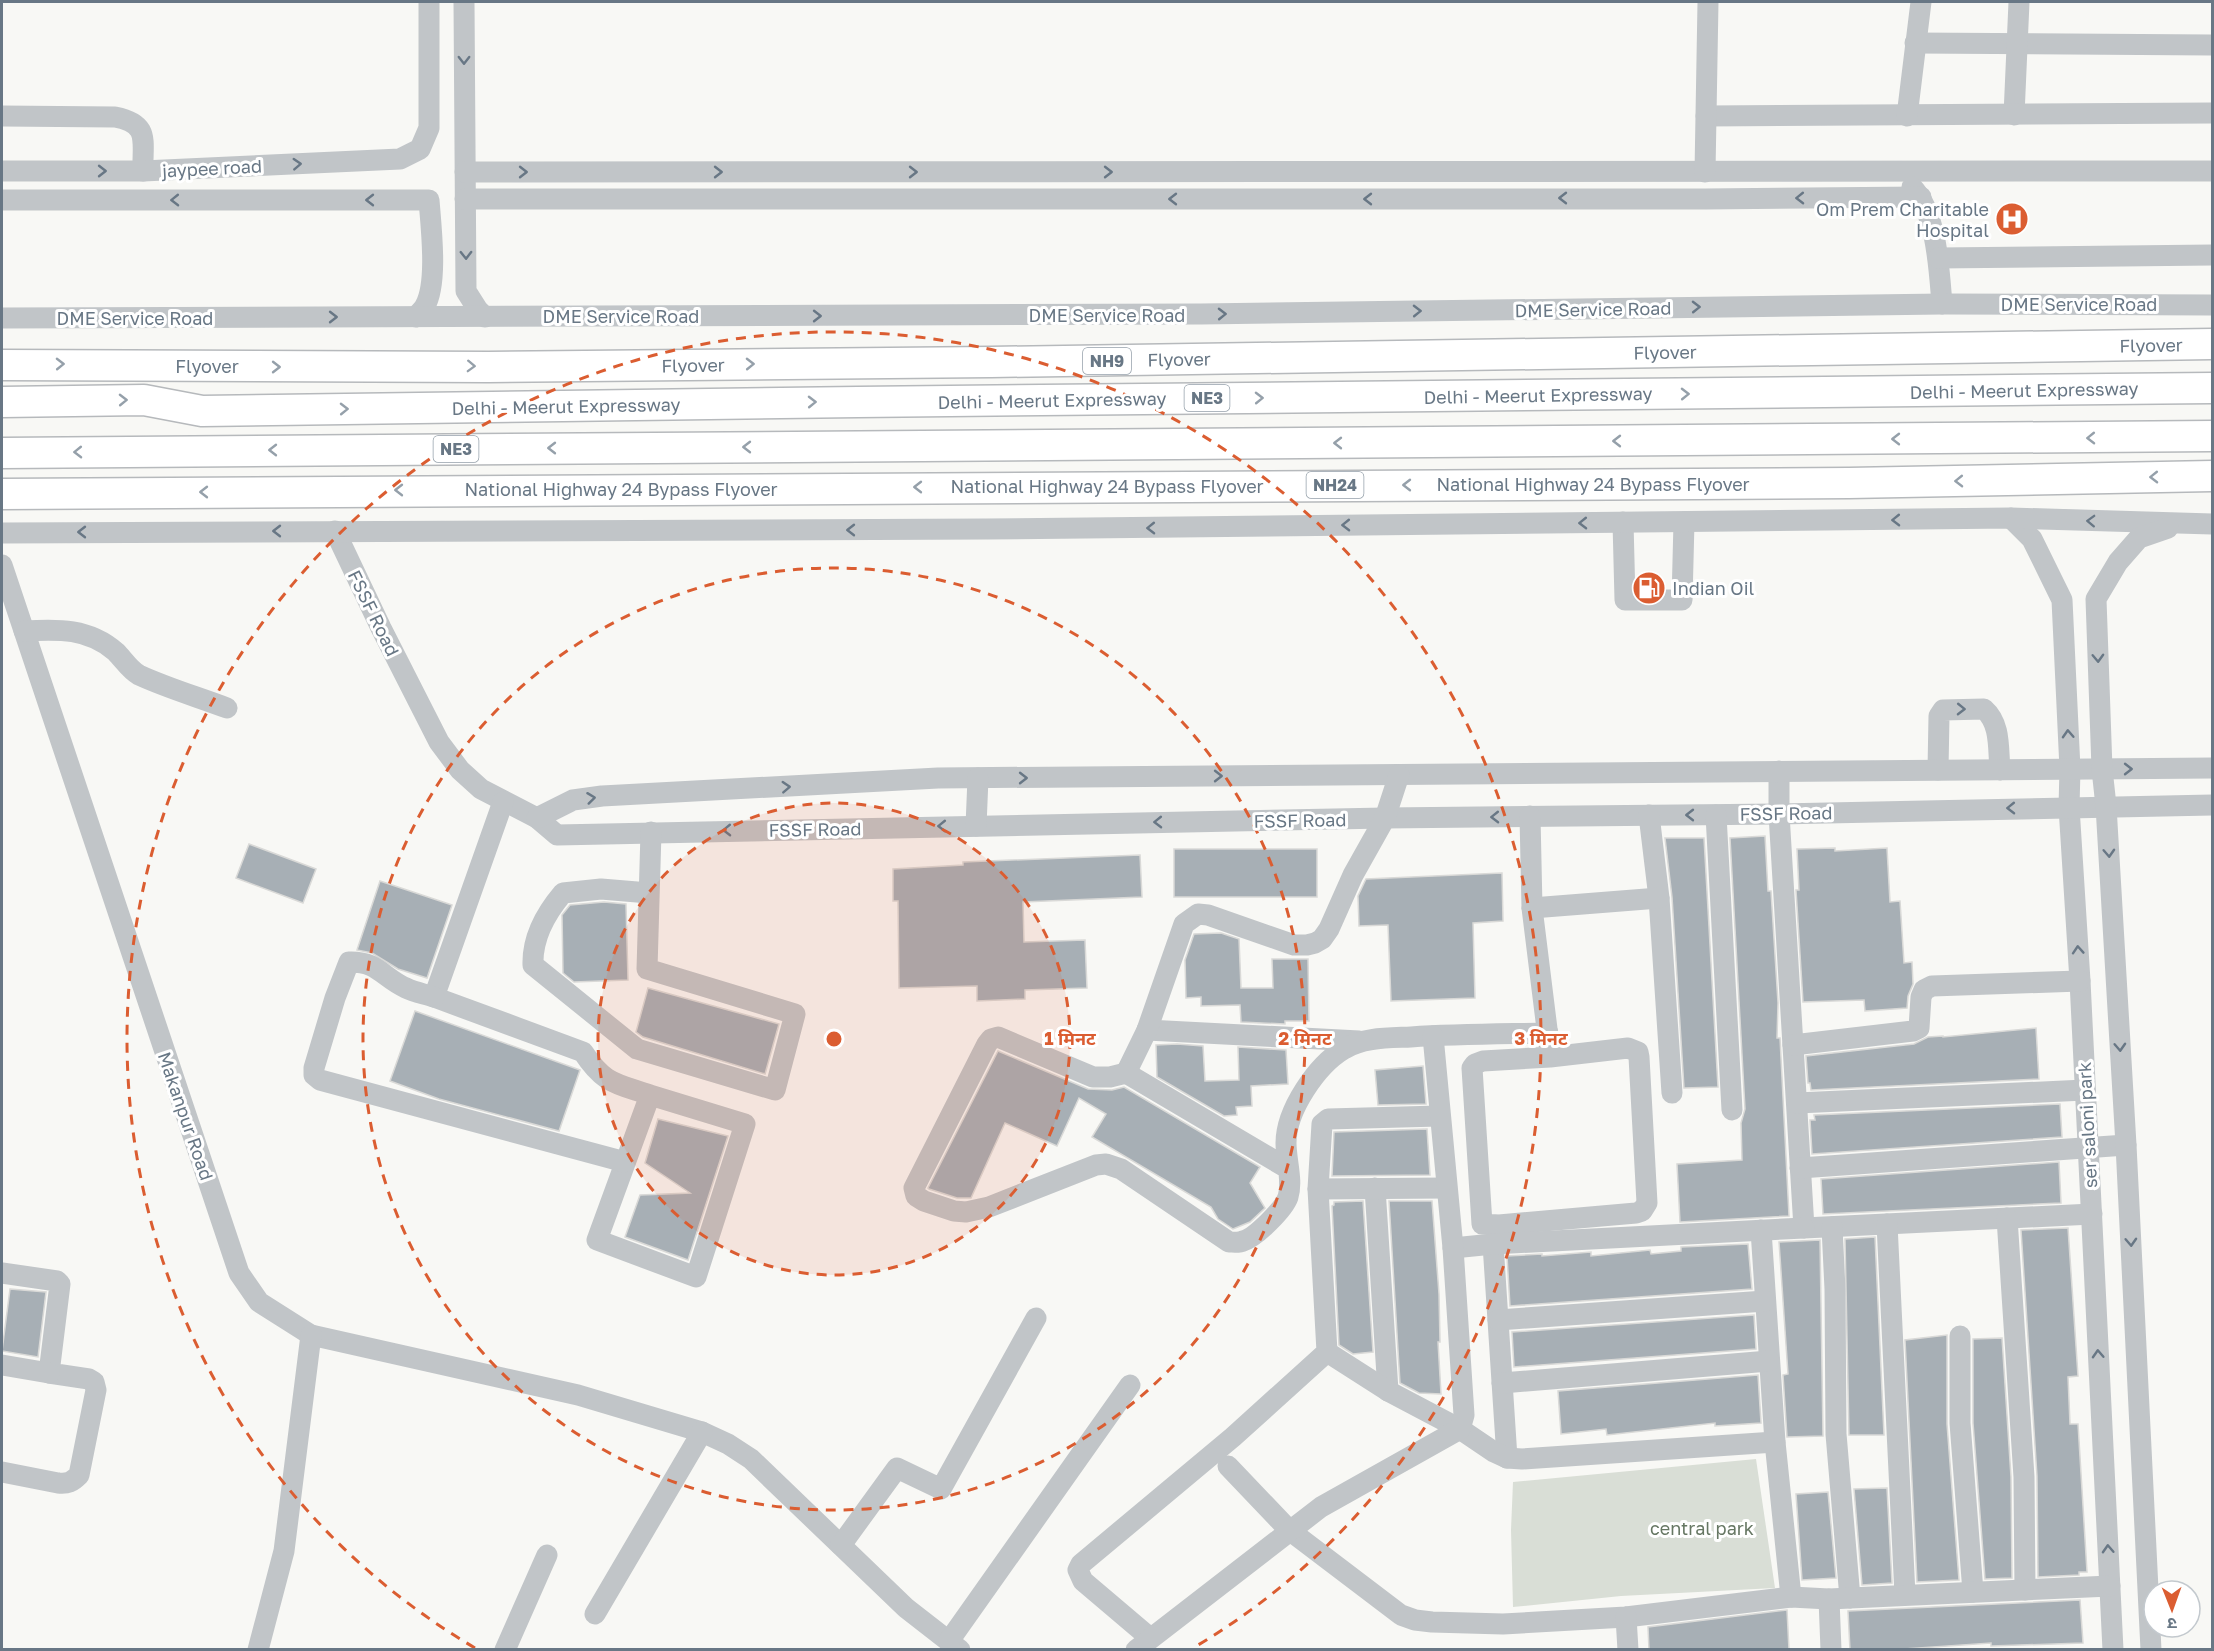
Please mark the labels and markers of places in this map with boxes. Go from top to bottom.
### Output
place label: Om Prem Charitable Hospital [1816,198,1989,241]
hospital icon: Om Prem Charitable Hospital [1994,201,2030,237]
fuel station icon: Indian Oil [1631,570,1667,606]
place label: Indian Oil [1672,577,1754,599]
centre of rings [824,1029,844,1049]

